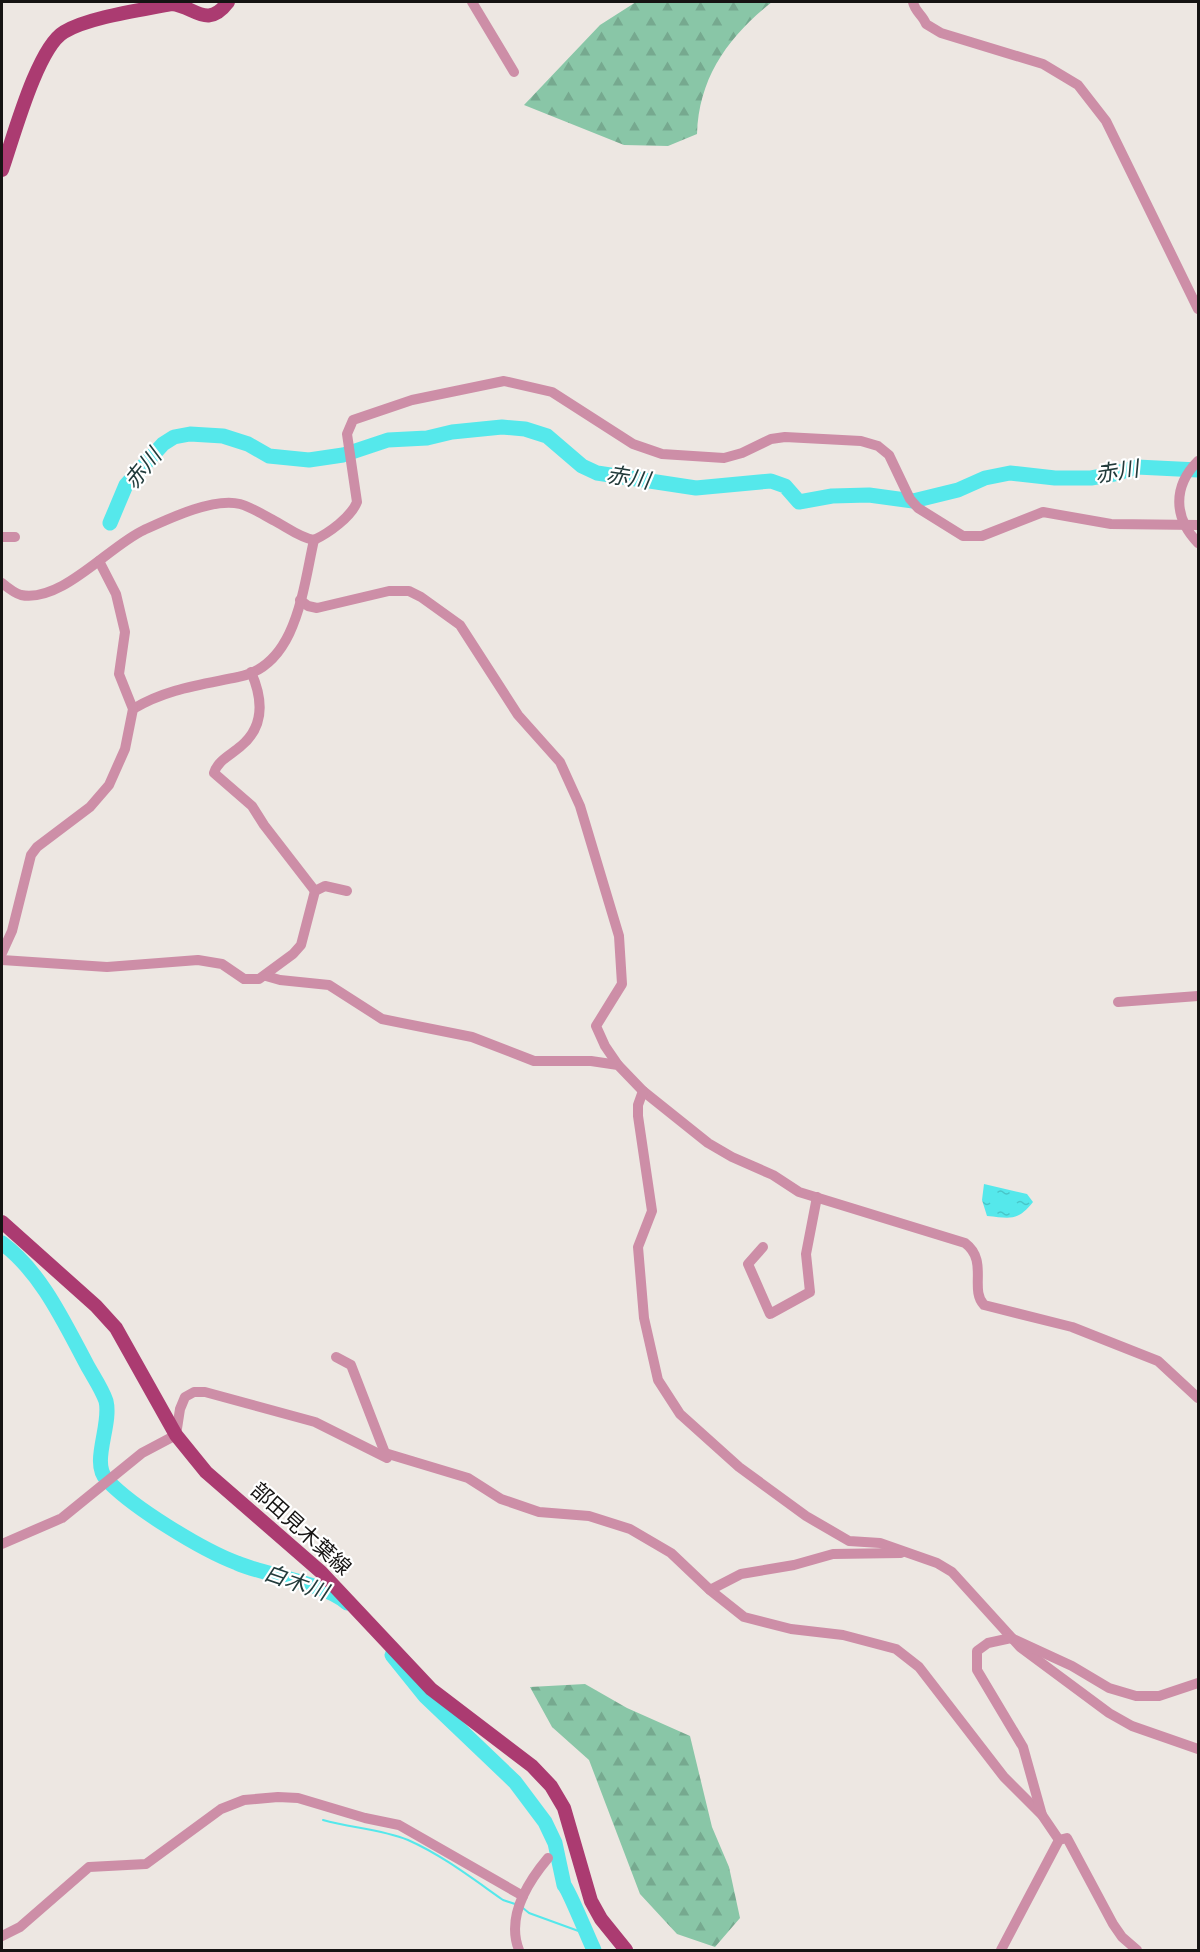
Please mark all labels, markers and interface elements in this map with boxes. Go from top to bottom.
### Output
water label: 赤川 [117,440,171,496]
water label: 赤川 [1093,452,1143,491]
water label: 赤川 [604,459,654,498]
street label: 部田見木葉線 [244,1476,358,1582]
water label: 白木川 [260,1557,334,1610]

